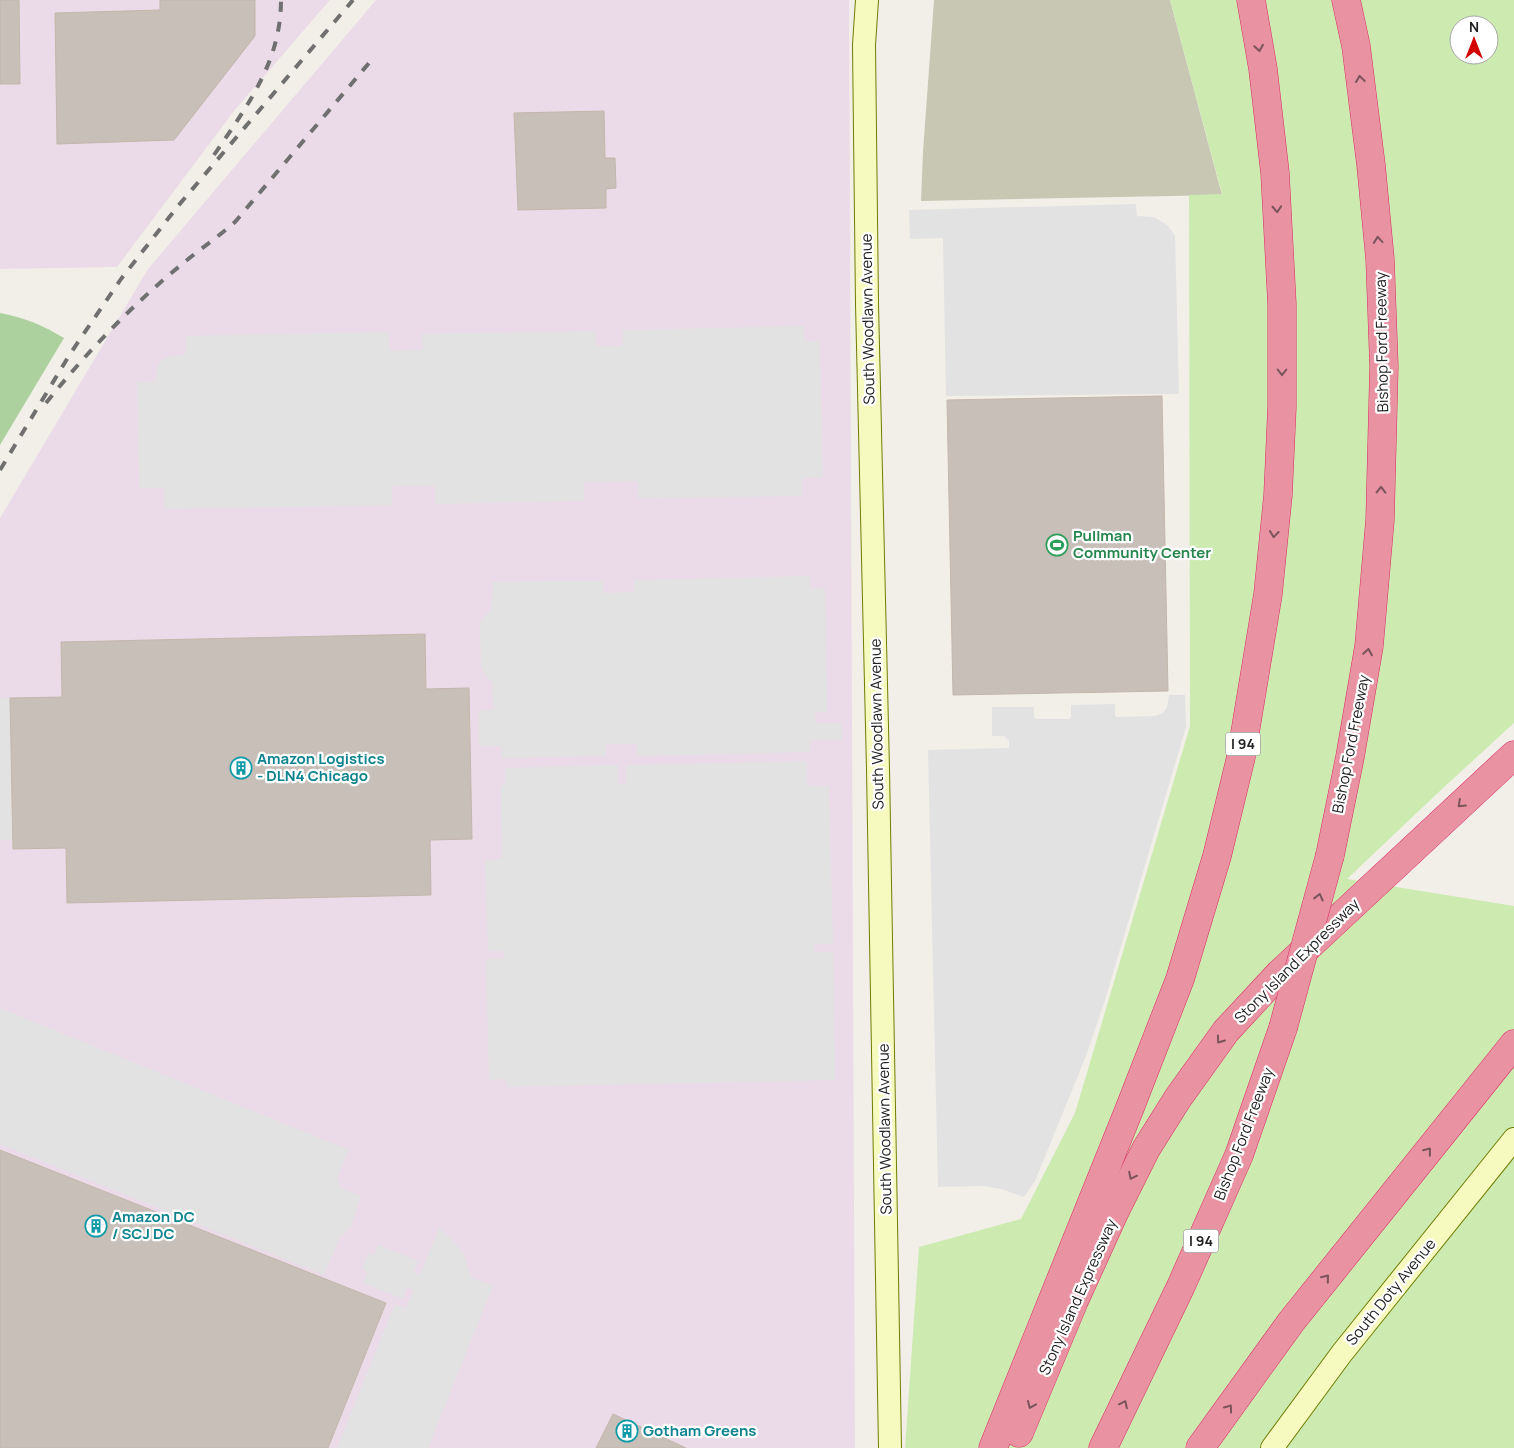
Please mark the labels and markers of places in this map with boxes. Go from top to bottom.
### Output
place label: Pullman Community Center [1073,525,1211,563]
sports icon: Pullman Community Center [1045,533,1069,557]
place label: Amazon Logistics - DLN4 Chicago [257,748,385,786]
building icon: Amazon Logistics - DLN4 Chicago [229,756,253,780]
place label: Amazon DC / SCJ DC [112,1206,195,1244]
building icon: Amazon DC / SCJ DC [84,1214,108,1238]
building icon: Gotham Greens [615,1419,639,1443]
place label: Gotham Greens [643,1420,756,1441]

